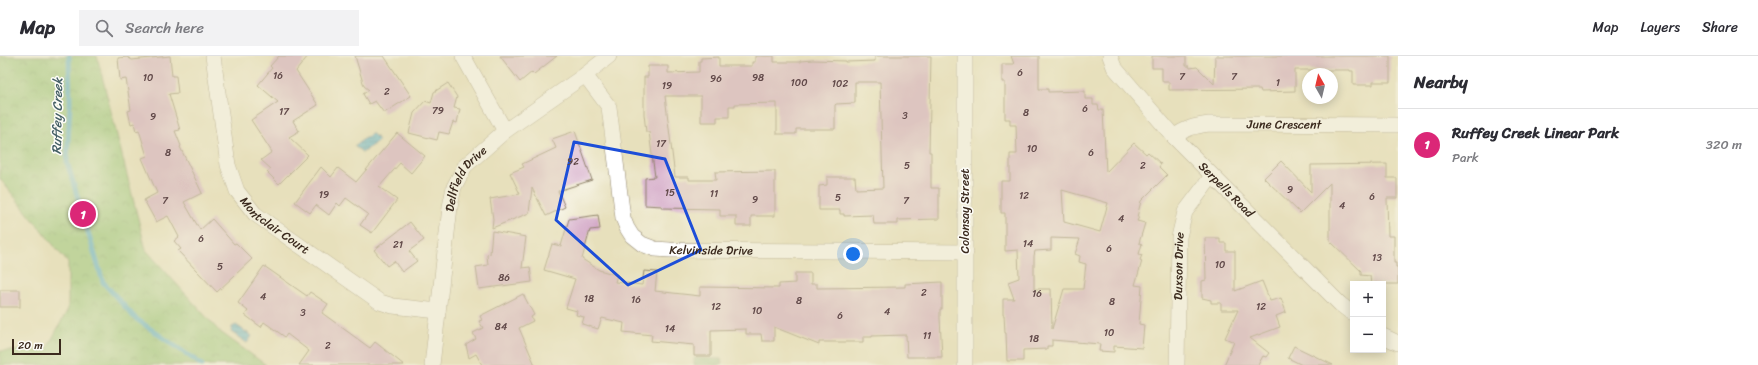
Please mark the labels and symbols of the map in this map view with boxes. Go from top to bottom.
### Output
house number: 6 [1017,64,1023,82]
house number: 16 [273,67,283,85]
house number: 7 [1179,68,1186,86]
house number: 7 [1231,68,1238,86]
north arrow [1302,68,1338,104]
house number: 10 [143,69,153,87]
house number: 98 [752,69,764,87]
house number: 96 [710,70,722,88]
house number: 100 [791,74,807,92]
house number: 1 [1276,74,1280,92]
house number: 102 [832,75,848,93]
water label: Ruffey Creek [45,76,69,154]
house number: 19 [662,77,672,95]
house number: 2 [384,83,390,101]
house number: 6 [1082,100,1088,118]
house number: 79 [432,102,444,120]
house number: 17 [279,103,290,121]
house number: 8 [1023,104,1029,122]
house number: 3 [902,107,908,125]
house number: 9 [150,108,156,126]
street label: June Crescent [1246,113,1323,136]
house number: 17 [656,135,667,153]
street label: Dellfield Drive [439,140,492,213]
house number: 10 [1027,140,1037,158]
house number: 8 [165,144,171,162]
house number: 6 [1088,144,1094,162]
house number: 92 [567,153,579,171]
street label: Serpells Road [1193,156,1260,223]
house number: 5 [904,157,910,175]
house number: 2 [1140,157,1146,175]
street label: Colonsay Street [954,168,976,254]
house number: 9 [1287,181,1293,199]
house number: 15 [665,184,675,202]
house number: 11 [710,185,718,203]
house number: 19 [319,186,329,204]
house number: 12 [1019,187,1029,205]
house number: 6 [1369,188,1375,206]
house number: 5 [835,189,841,207]
street label: Montclair Court [234,191,314,260]
house number: 9 [752,191,758,209]
house number: 7 [162,192,169,210]
house number: 7 [903,192,910,210]
house number: 4 [1339,197,1345,215]
pin: 1 [70,199,96,229]
house number: 4 [1118,210,1124,228]
street label: Duxson Drive [1167,229,1191,300]
house number: 6 [198,230,204,248]
house number: 14 [1023,235,1033,253]
house number: 21 [393,236,403,254]
street label: Kelvinside Drive [669,239,753,262]
house number: 6 [1106,240,1112,258]
your location [843,244,863,264]
house number: 13 [1372,249,1382,267]
house number: 10 [1215,256,1225,274]
house number: 5 [217,258,223,276]
house number: 86 [498,269,510,287]
house number: 2 [921,284,927,302]
house number: 16 [1032,285,1042,303]
house number: 4 [260,288,266,306]
house number: 18 [584,290,594,308]
house number: 16 [631,291,641,309]
house number: 8 [796,292,802,310]
house number: 8 [1109,293,1115,311]
house number: 12 [711,298,721,316]
house number: 12 [1256,298,1266,316]
house number: 10 [752,302,762,320]
house number: 4 [884,303,890,321]
house number: 3 [300,304,306,322]
house number: 6 [837,307,843,325]
house number: 84 [495,318,507,336]
house number: 14 [665,320,675,338]
house number: 10 [1104,324,1114,342]
house number: 11 [923,327,931,345]
house number: 18 [1029,330,1039,348]
scale bar [12,337,61,356]
house number: 2 [325,337,331,355]

